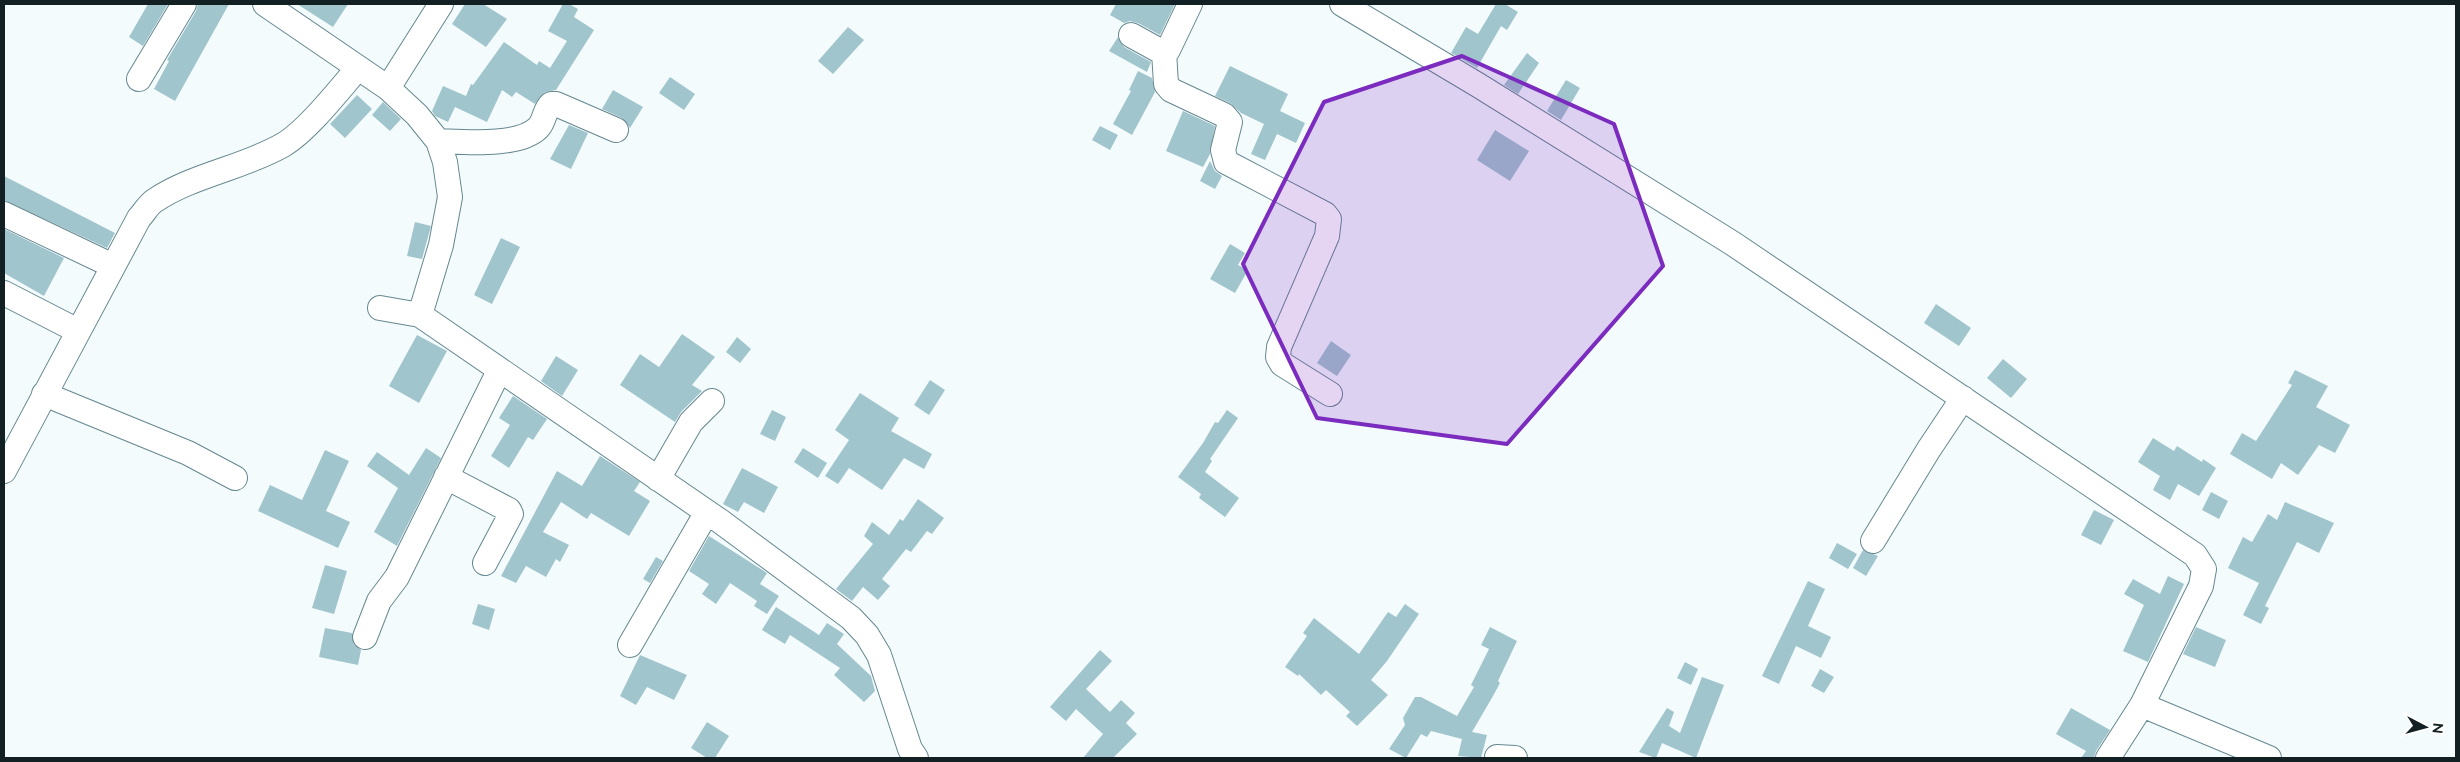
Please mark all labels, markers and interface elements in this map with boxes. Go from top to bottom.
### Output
north arrow [2400,702,2450,752]
text: N [2429,722,2446,735]

